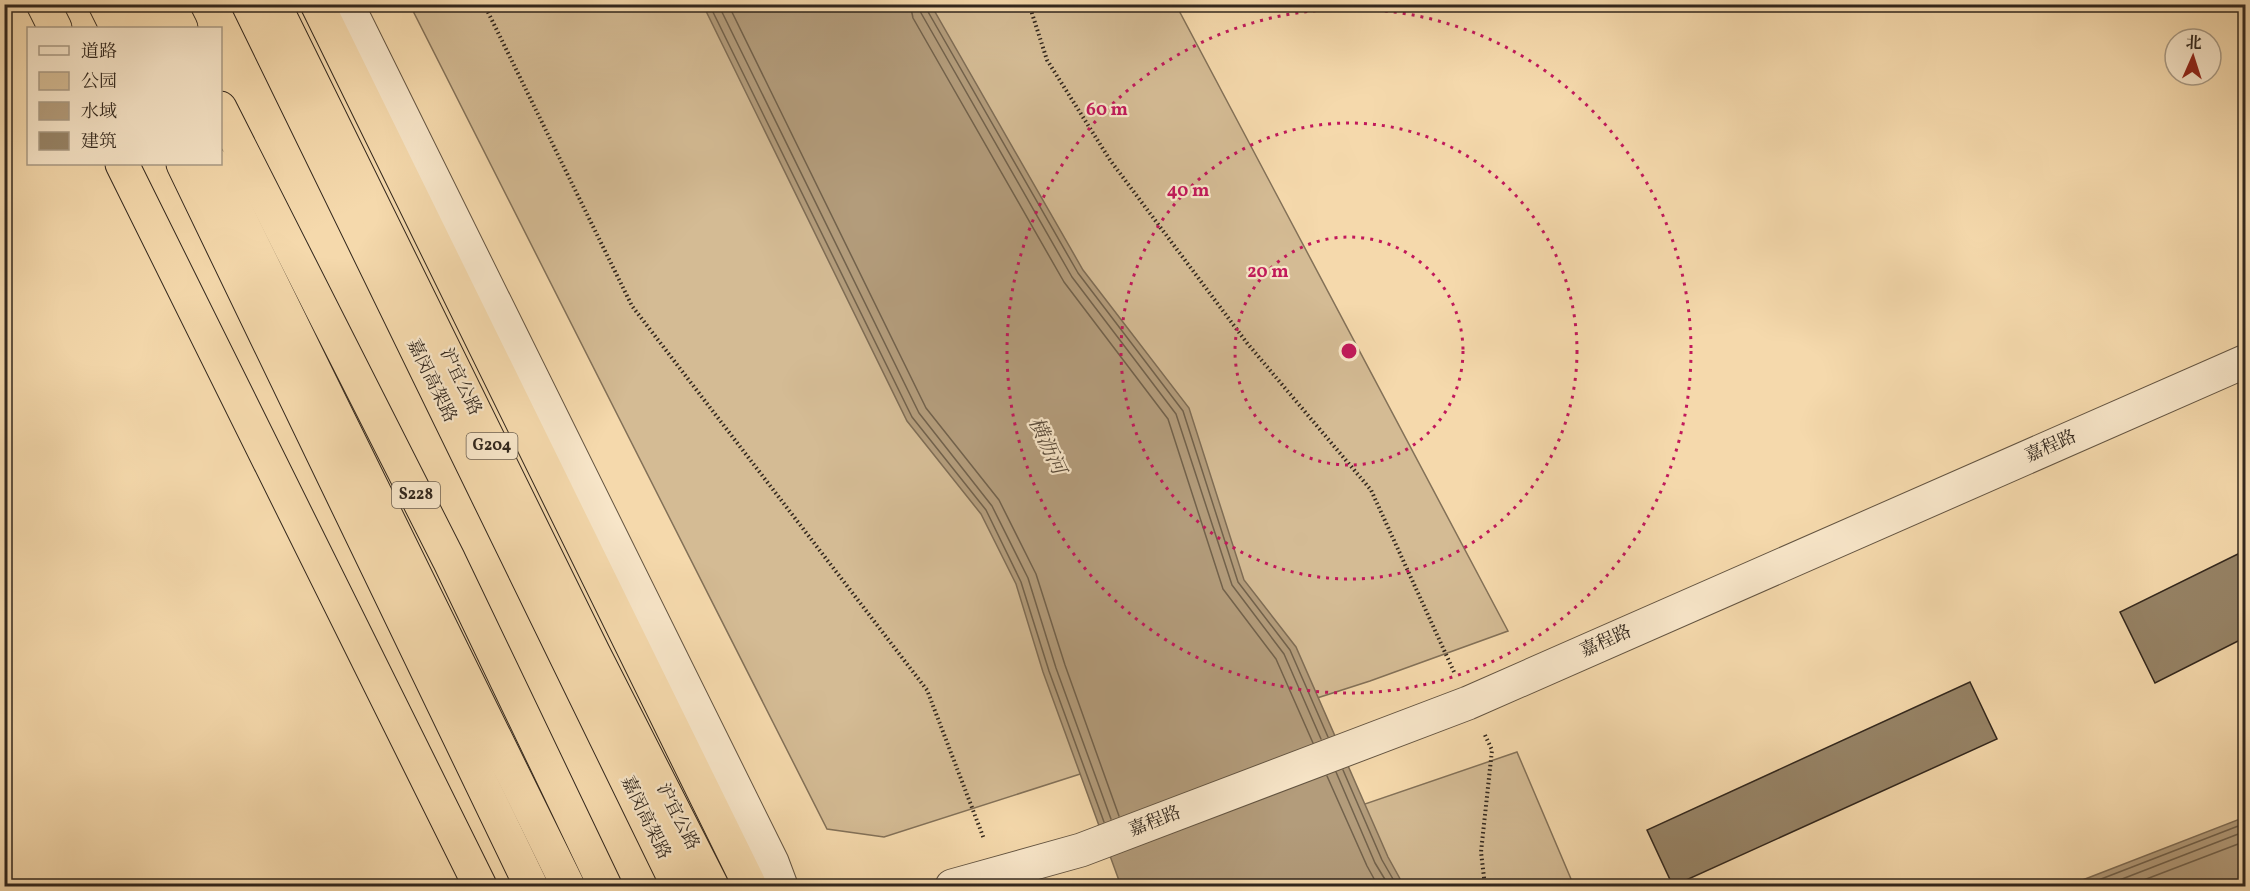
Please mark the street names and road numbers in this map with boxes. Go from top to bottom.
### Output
street label: 嘉闵高架路 [400,335,462,427]
street label: 沪宜公路 [433,344,487,420]
street label: 嘉程路 [2021,425,2081,469]
road number: G204 [466,433,518,459]
road number: S228 [392,482,440,508]
street label: 嘉程路 [1576,620,1636,664]
street label: 嘉闵高架路 [614,772,676,864]
street label: 沪宜公路 [650,779,704,855]
street label: 嘉程路 [1125,801,1185,843]

